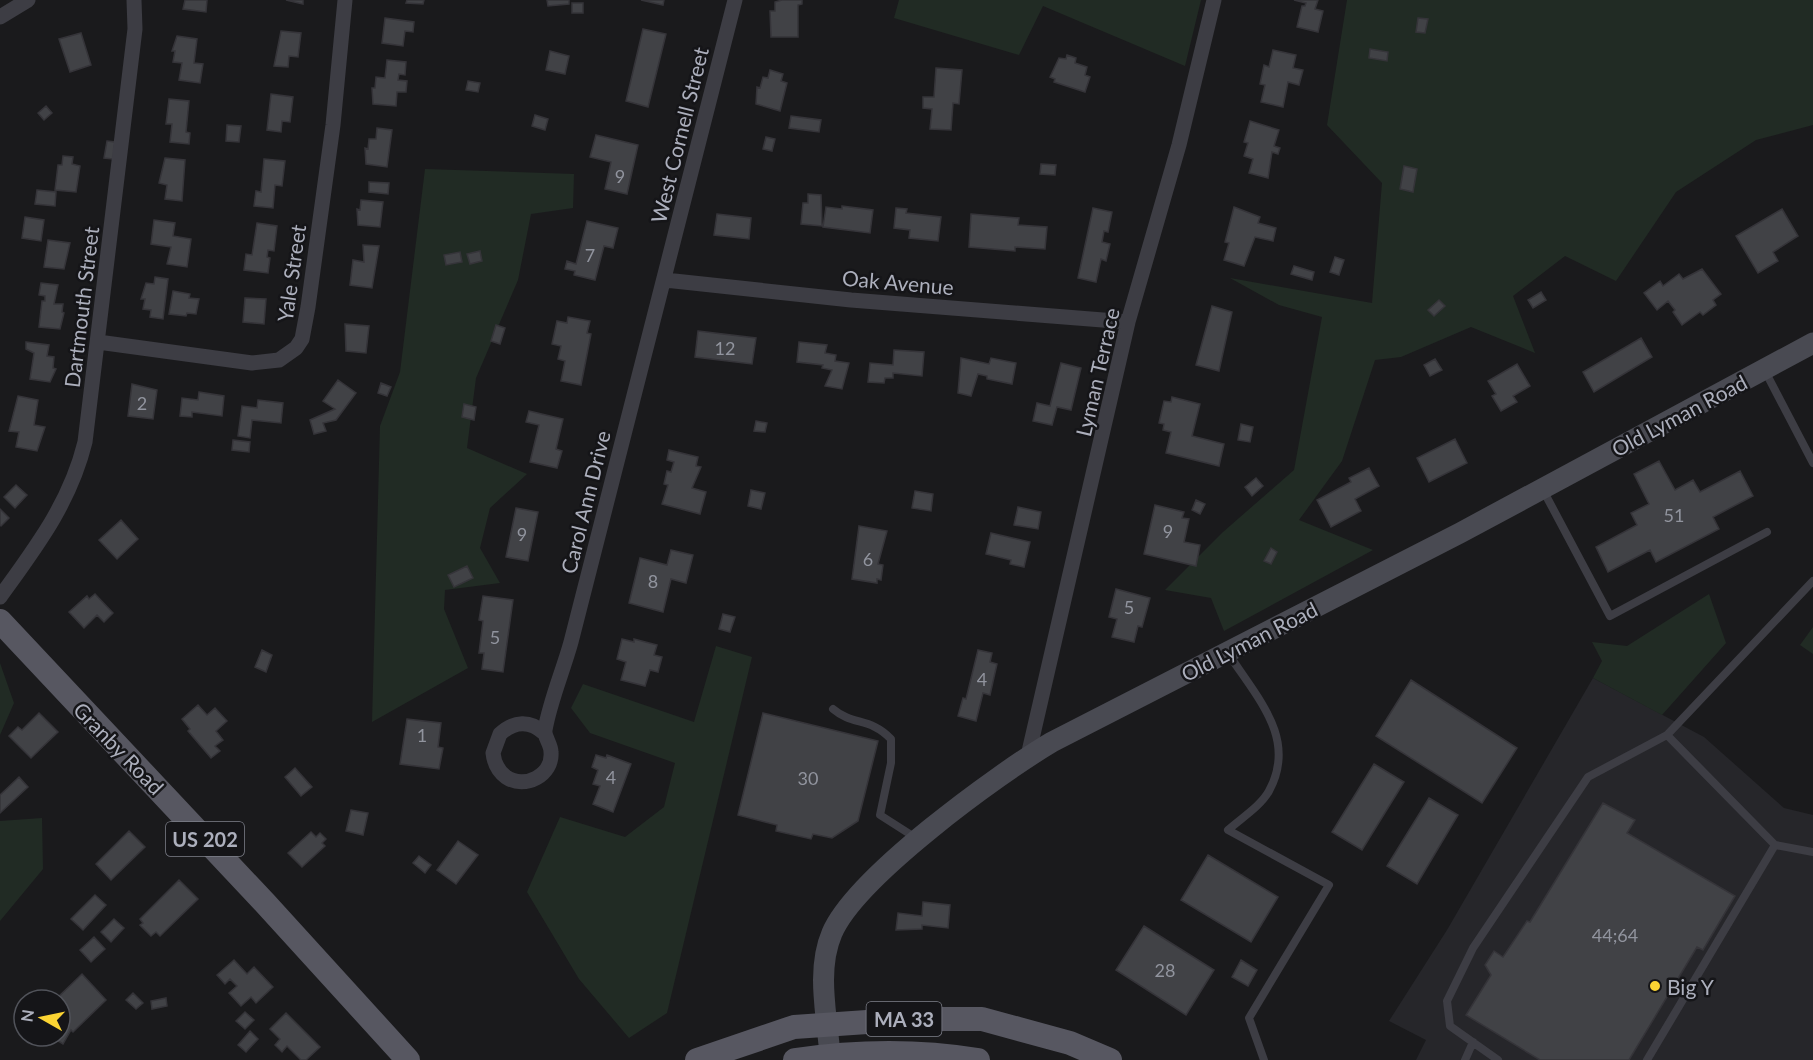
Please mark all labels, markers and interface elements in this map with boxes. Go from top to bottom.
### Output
street label: West Cornell Street [645,44,713,226]
house number: 9 [615,165,625,187]
street label: Yale Street [272,222,310,323]
street label: Dartmouth Street [59,225,103,389]
house number: 7 [585,244,595,266]
street label: Oak Avenue [841,265,955,299]
street label: Lyman Terrace [1070,305,1124,439]
house number: 12 [715,337,735,359]
street label: Old Lyman Road [1607,369,1751,461]
house number: 2 [137,392,147,414]
street label: Carol Ann Drive [555,428,615,576]
house number: 51 [1664,504,1684,526]
house number: 9 [1163,520,1173,542]
house number: 9 [517,523,527,545]
house number: 6 [863,548,873,570]
house number: 8 [648,570,658,592]
house number: 5 [1124,596,1134,618]
street label: Old Lyman Road [1177,596,1321,686]
house number: 5 [490,626,500,648]
house number: 4 [977,668,987,690]
street label: Granby Road [69,697,169,799]
house number: 1 [417,724,427,746]
house number: 4 [606,766,616,788]
house number: 30 [798,767,818,789]
road number: US 202 [166,822,244,856]
house number: 44;64 [1592,924,1638,946]
house number: 28 [1155,959,1175,981]
place label: Big Y [1667,974,1715,999]
marker: Big Y [1648,979,1662,993]
north arrow [12,988,72,1048]
road number: MA 33 [866,1002,942,1036]
text: N [16,1008,37,1023]

